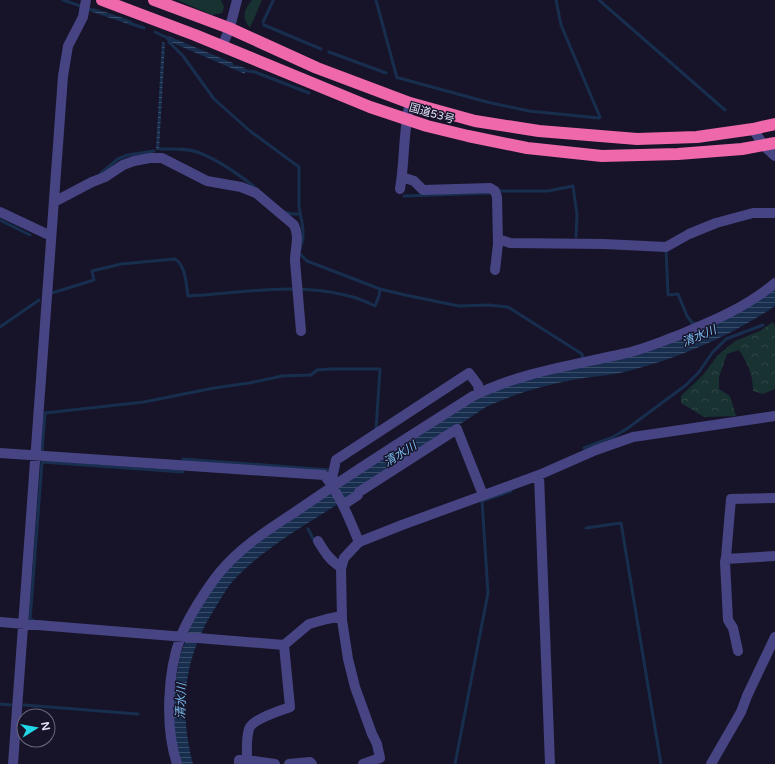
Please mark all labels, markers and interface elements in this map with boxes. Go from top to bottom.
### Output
street label: 国道53号 [408,101,456,126]
water label: 清水川 [680,322,720,349]
water label: 清水川 [381,437,421,469]
water label: 清水川 [173,681,189,719]
north arrow [16,708,56,748]
text: N [38,721,53,732]

